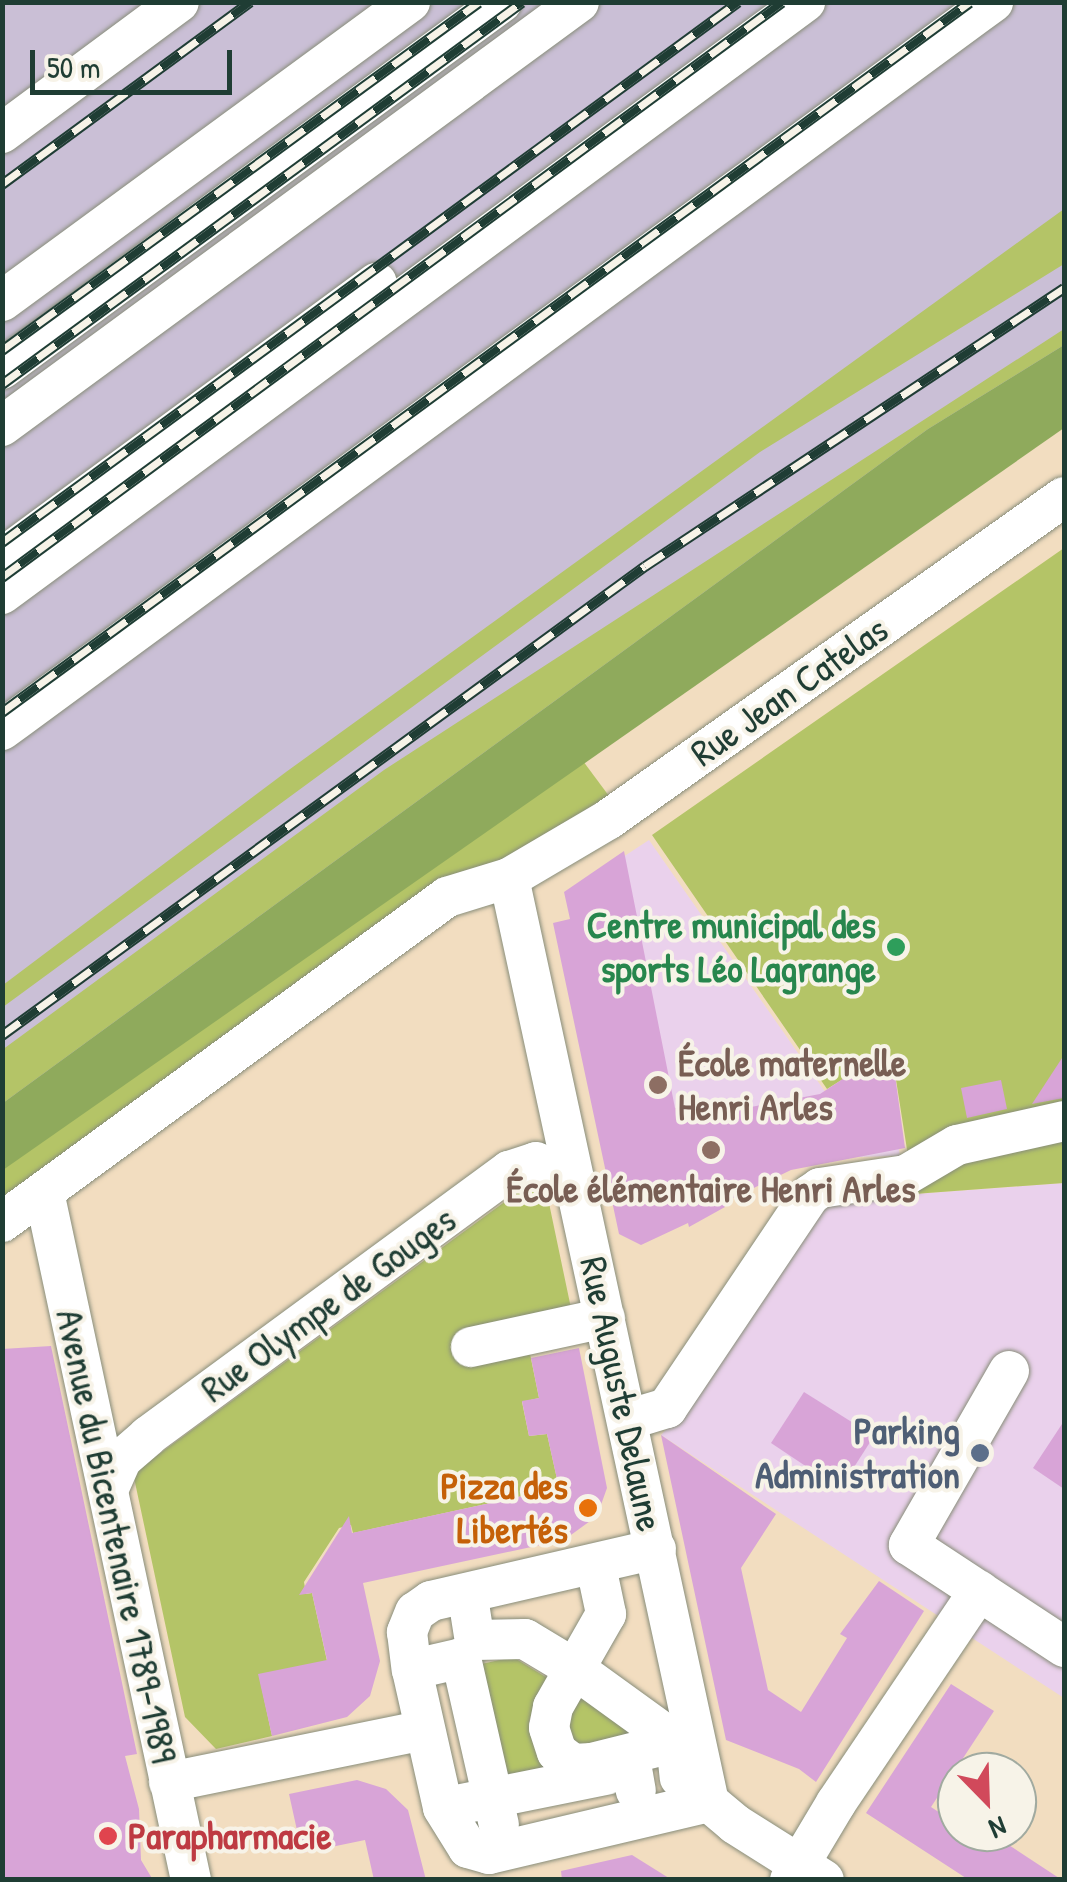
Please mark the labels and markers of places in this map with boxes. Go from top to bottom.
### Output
place label: Centre municipal des sports Léo Lagrange [587,902,876,992]
marker: Centre municipal des sports Léo Lagrange [885,936,907,958]
place label: École maternelle Henri Arles [678,1040,906,1130]
marker: École maternelle Henri Arles [647,1074,669,1096]
marker: École élémentaire Henri Arles [700,1139,722,1161]
place label: École élémentaire Henri Arles [506,1166,916,1212]
place label: Parking Administration [755,1408,960,1498]
marker: Parking Administration [969,1442,991,1464]
place label: Pizza des Libertés [440,1463,568,1552]
marker: Pizza des Libertés [577,1497,599,1519]
place label: Parapharmacie [128,1813,332,1859]
marker: Parapharmacie [97,1825,119,1847]

